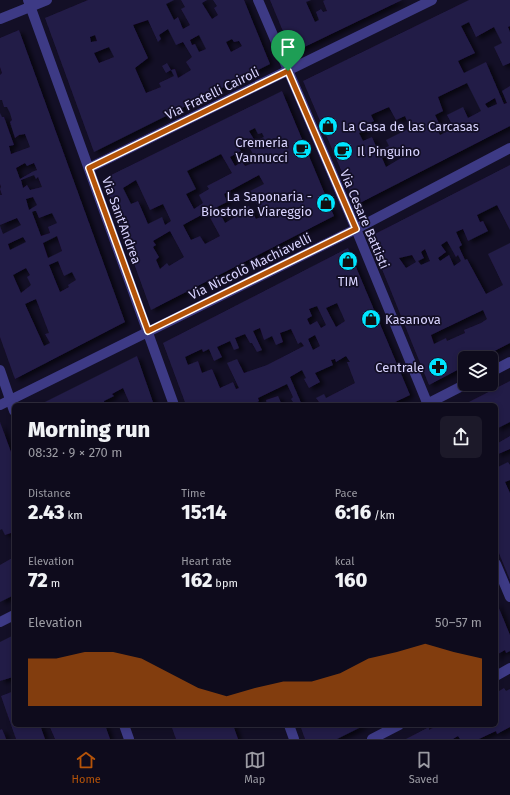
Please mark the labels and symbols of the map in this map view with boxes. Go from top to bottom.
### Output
pin [271,30,305,71]
street label: Via Fratelli Cairoli [163,64,262,123]
shop icon: La Casa de las Carcasas [317,115,339,137]
place label: La Casa de las Carcasas [342,119,479,134]
place label: Cremeria Vannucci [235,135,288,165]
cafe icon: Cremeria Vannucci [291,138,313,160]
cafe icon: Il Pinguino [332,140,354,162]
place label: Il Pinguino [357,144,420,159]
street label: Via Cesare Battisti [337,167,392,271]
street label: Via Sant'Andrea [99,175,144,266]
place label: La Saponaria - Biostorie Viareggio [201,189,312,219]
shop icon: La Saponaria - Biostorie Viareggio [315,192,337,214]
street label: Via Niccolò Machiavelli [186,230,314,303]
shop icon: TIM [337,250,359,272]
place label: TIM [338,274,358,289]
shop icon: Kasanova [360,308,382,330]
place label: Kasanova [385,312,441,327]
pharmacy icon: Centrale [427,356,449,378]
place label: Centrale [375,360,424,375]

